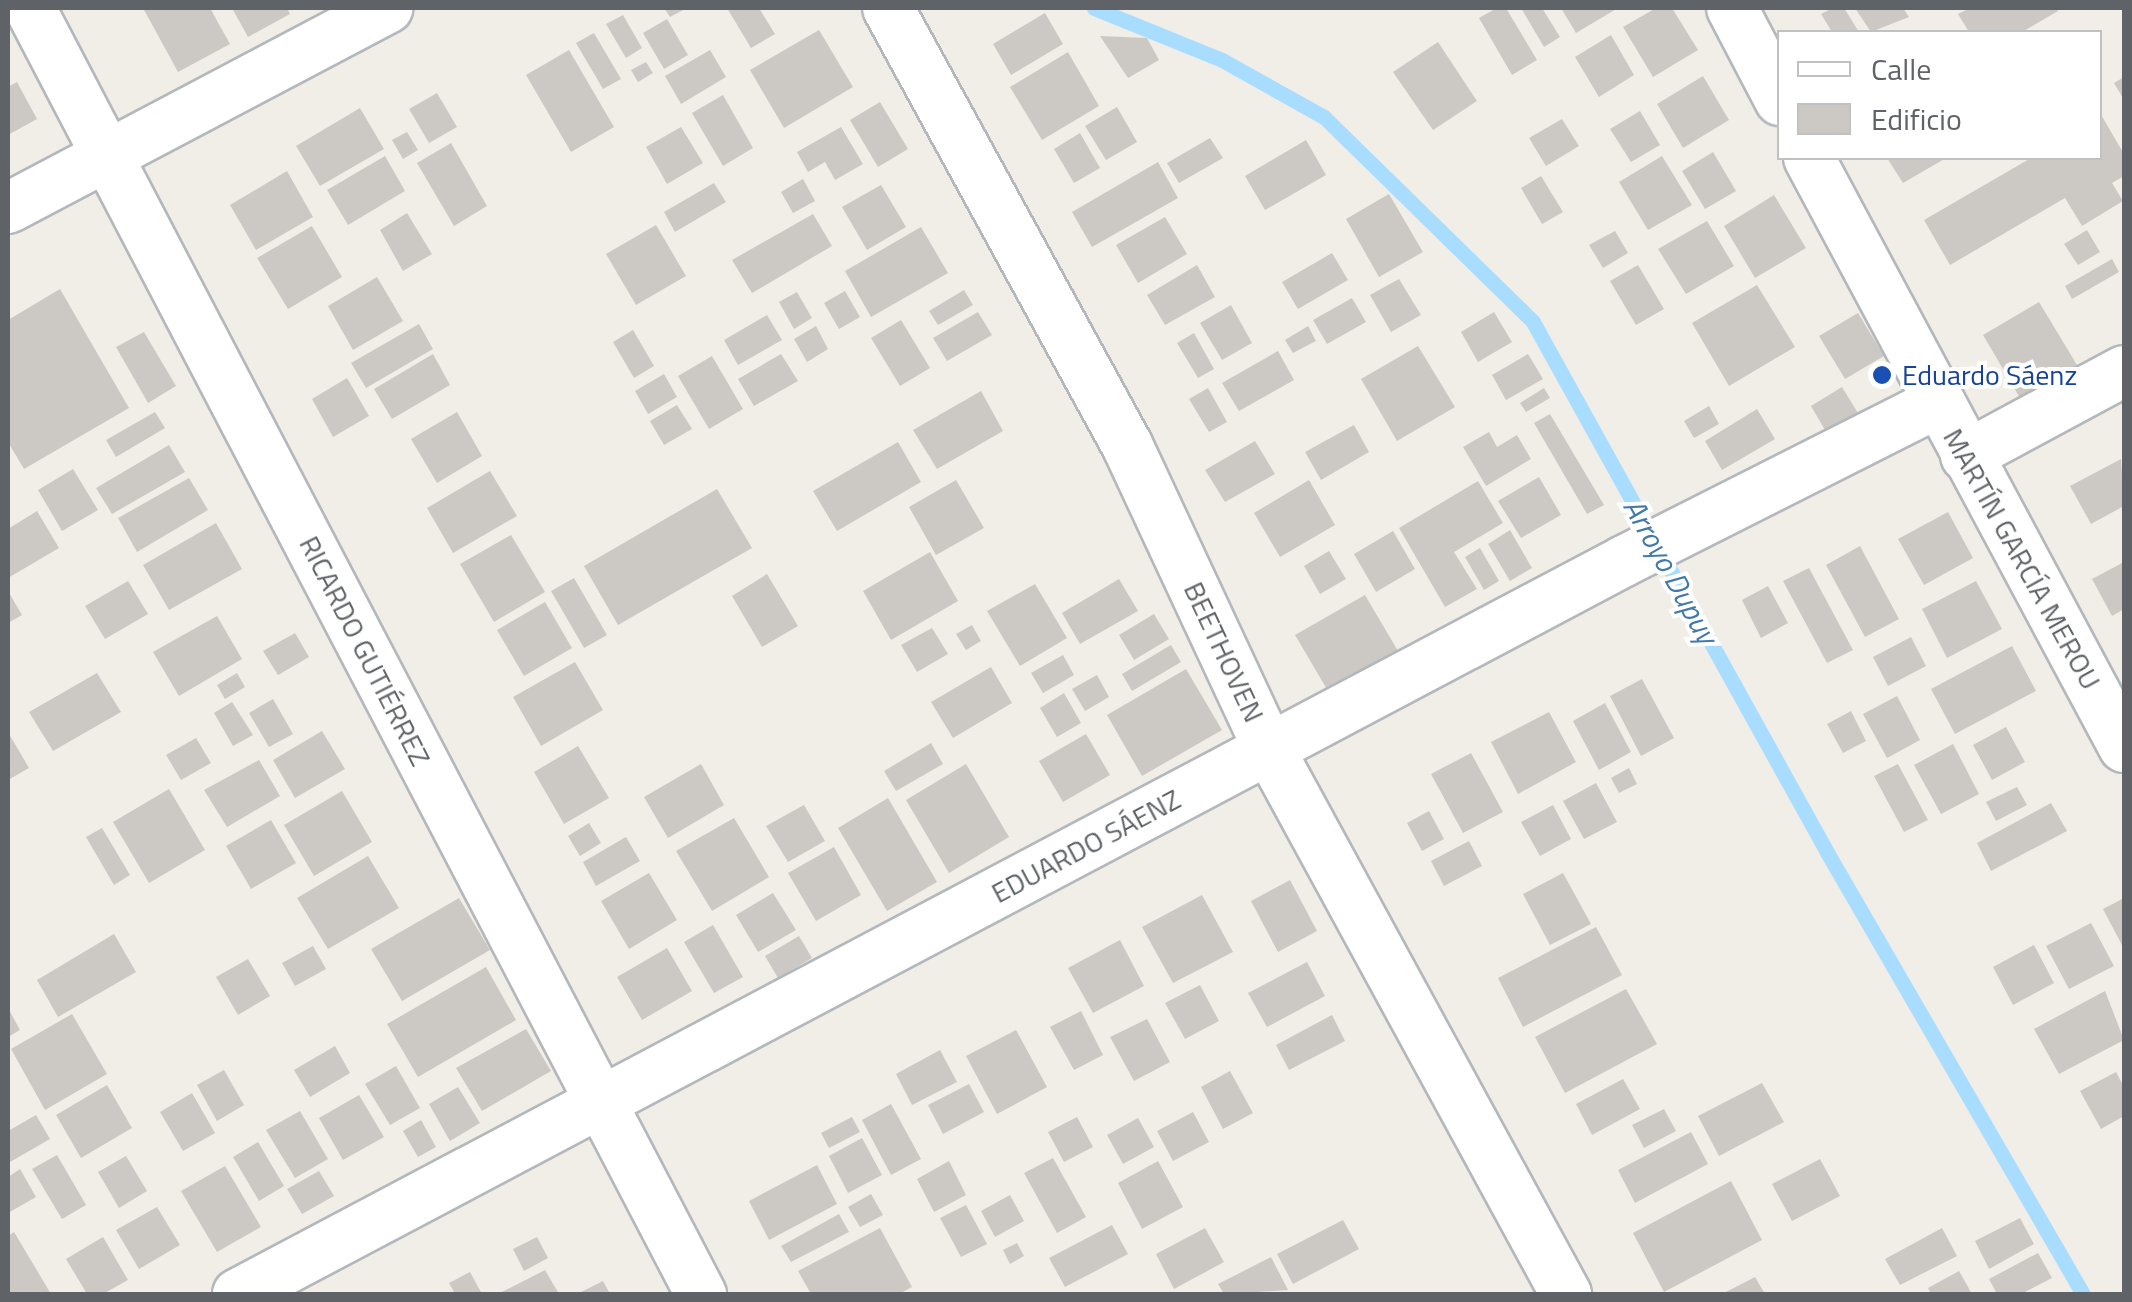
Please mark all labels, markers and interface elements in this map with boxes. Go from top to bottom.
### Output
legend [1777,30,2102,160]
text: Calle [1871,46,1931,92]
text: Edificio [1871,96,1962,142]
place label: Eduardo Sáenz [1902,358,2077,392]
marker: Eduardo Sáenz [1871,364,1893,386]
street label: MARTÍN GARCÍA MEROU [1936,423,2108,695]
water label: Arroyo Dupuy [1616,492,1726,650]
street label: RICARDO GUTIÉRREZ [293,530,437,772]
street label: BEETHOVEN [1177,577,1271,727]
street label: EDUARDO SÁENZ [986,782,1186,910]

